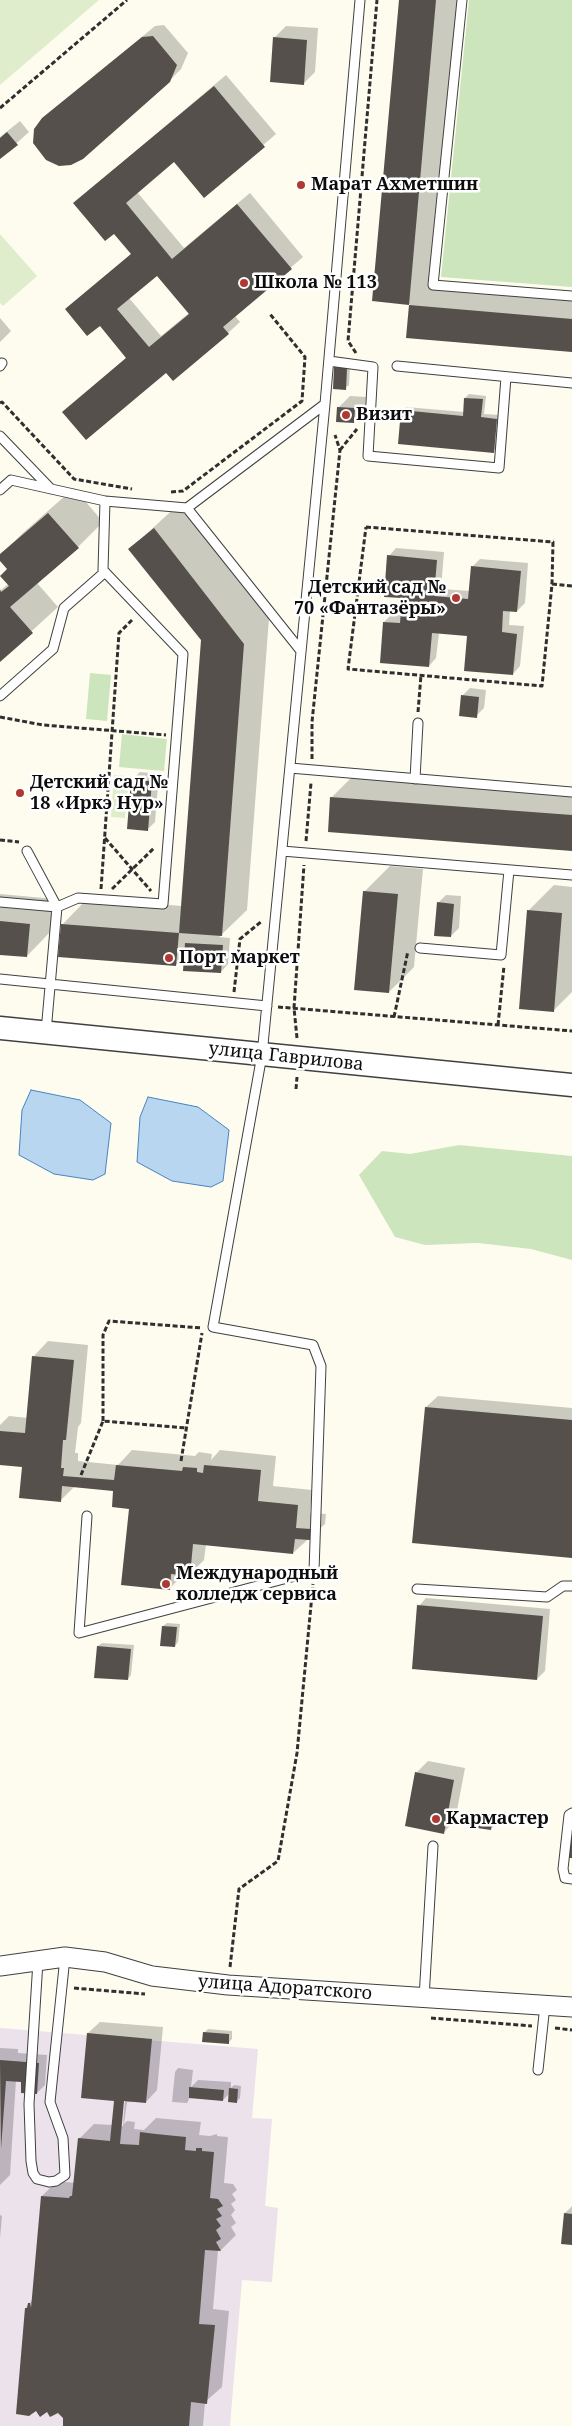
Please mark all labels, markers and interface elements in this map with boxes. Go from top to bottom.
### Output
place label: Марат Ахметшин [311,174,478,196]
marker: Марат Ахметшин [295,179,307,191]
place label: Школа № 113 [254,272,377,294]
marker: Школа № 113 [238,277,250,289]
place label: Визит [356,404,412,426]
marker: Визит [340,409,352,421]
place label: Детский сад № 70 «Фантазёры» [294,577,446,620]
marker: Детский сад № 70 «Фантазёры» [450,592,462,604]
place label: Детский сад № 18 «Иркэ Нур» [30,772,168,814]
marker: Детский сад № 18 «Иркэ Нур» [14,787,26,799]
place label: Порт маркет [179,947,300,969]
marker: Порт маркет [163,952,175,964]
street label: улица Гаврилова [207,1038,365,1076]
place label: Международный колледж сервиса [176,1563,338,1606]
marker: Международный колледж сервиса [160,1578,172,1590]
place label: Кармастер [446,1808,549,1830]
marker: Кармастер [430,1813,442,1825]
street label: улица Адоратского [197,1971,373,2005]

